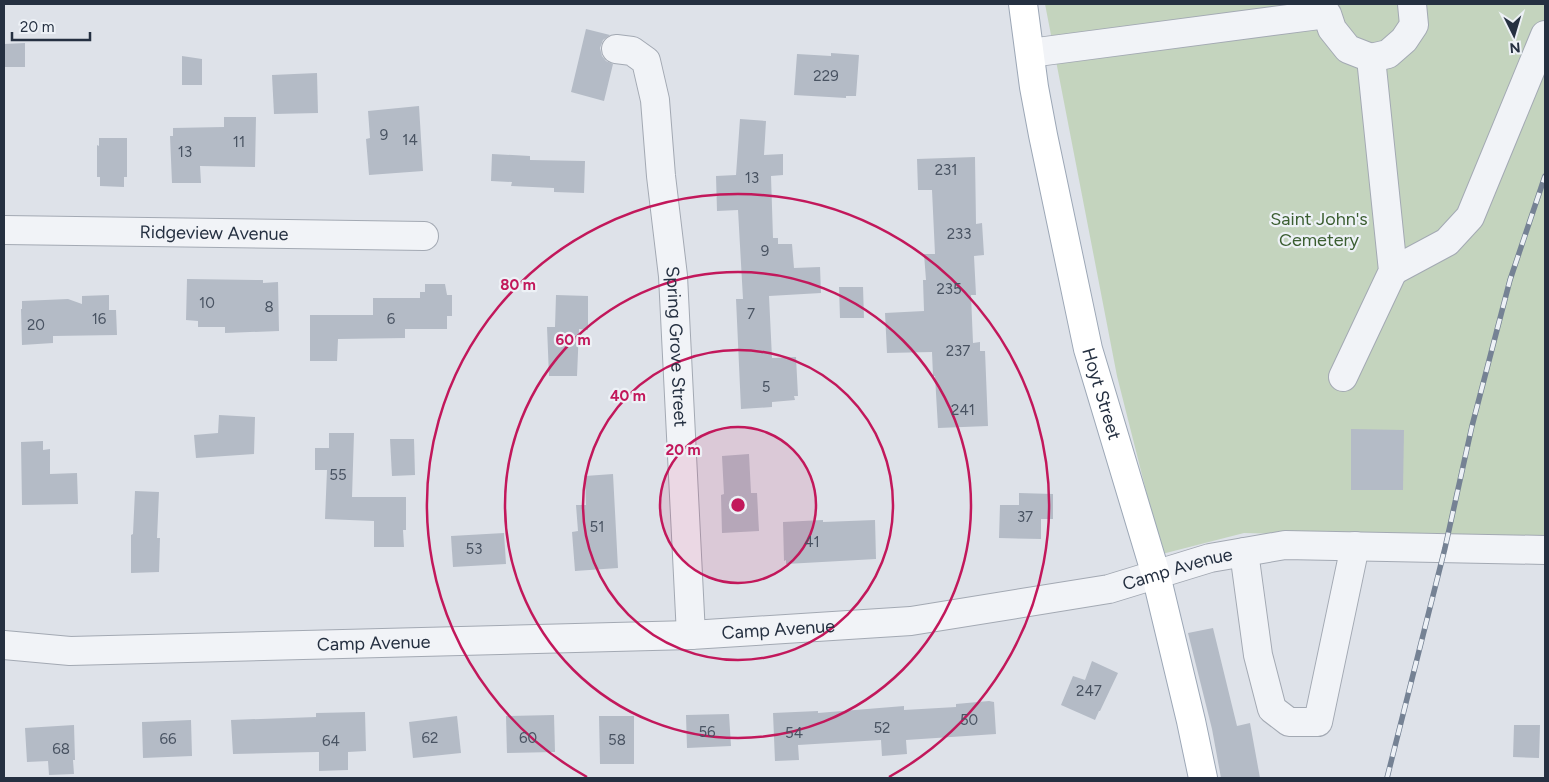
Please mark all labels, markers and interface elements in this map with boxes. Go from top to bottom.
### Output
scale bar [12,10,90,42]
north arrow [1489,10,1539,60]
text: 20 m [20,18,54,36]
text: N [1509,39,1521,56]
house number: 229 [813,67,839,85]
house number: 9 [380,126,388,144]
house number: 14 [402,131,418,149]
house number: 11 [233,133,245,151]
house number: 13 [178,143,192,161]
house number: 231 [935,161,957,179]
house number: 13 [745,169,759,187]
park label: Saint John's Cemetery [1270,208,1368,251]
street label: Ridgeview Avenue [139,221,289,245]
house number: 233 [947,225,971,243]
house number: 9 [761,242,769,260]
street label: Spring Grove Street [661,265,692,428]
text: 80 m [500,276,536,294]
house number: 235 [936,280,962,298]
house number: 10 [199,294,215,312]
house number: 8 [264,298,274,316]
house number: 7 [747,305,755,323]
house number: 16 [92,310,107,328]
house number: 6 [387,310,396,328]
house number: 20 [27,316,45,334]
text: 60 m [555,331,591,349]
house number: 237 [946,342,970,360]
street label: Hoyt Street [1077,345,1126,443]
house number: 5 [762,378,770,396]
text: 40 m [610,387,646,405]
house number: 241 [951,401,975,419]
text: 20 m [665,441,701,459]
house number: 55 [329,466,347,484]
centre of rings [729,496,747,514]
house number: 37 [1017,508,1033,526]
house number: 51 [590,518,604,536]
house number: 41 [804,533,820,551]
house number: 53 [466,540,482,558]
street label: Camp Avenue [1120,543,1234,595]
street label: Camp Avenue [721,615,836,644]
street label: Camp Avenue [317,631,431,656]
house number: 247 [1076,682,1102,700]
house number: 50 [960,711,978,729]
house number: 52 [873,719,891,737]
house number: 56 [698,723,716,741]
house number: 54 [785,724,803,742]
house number: 62 [422,729,438,747]
house number: 60 [519,729,537,747]
house number: 66 [160,730,177,748]
house number: 58 [608,731,626,749]
house number: 64 [322,732,340,750]
house number: 68 [52,740,70,758]

